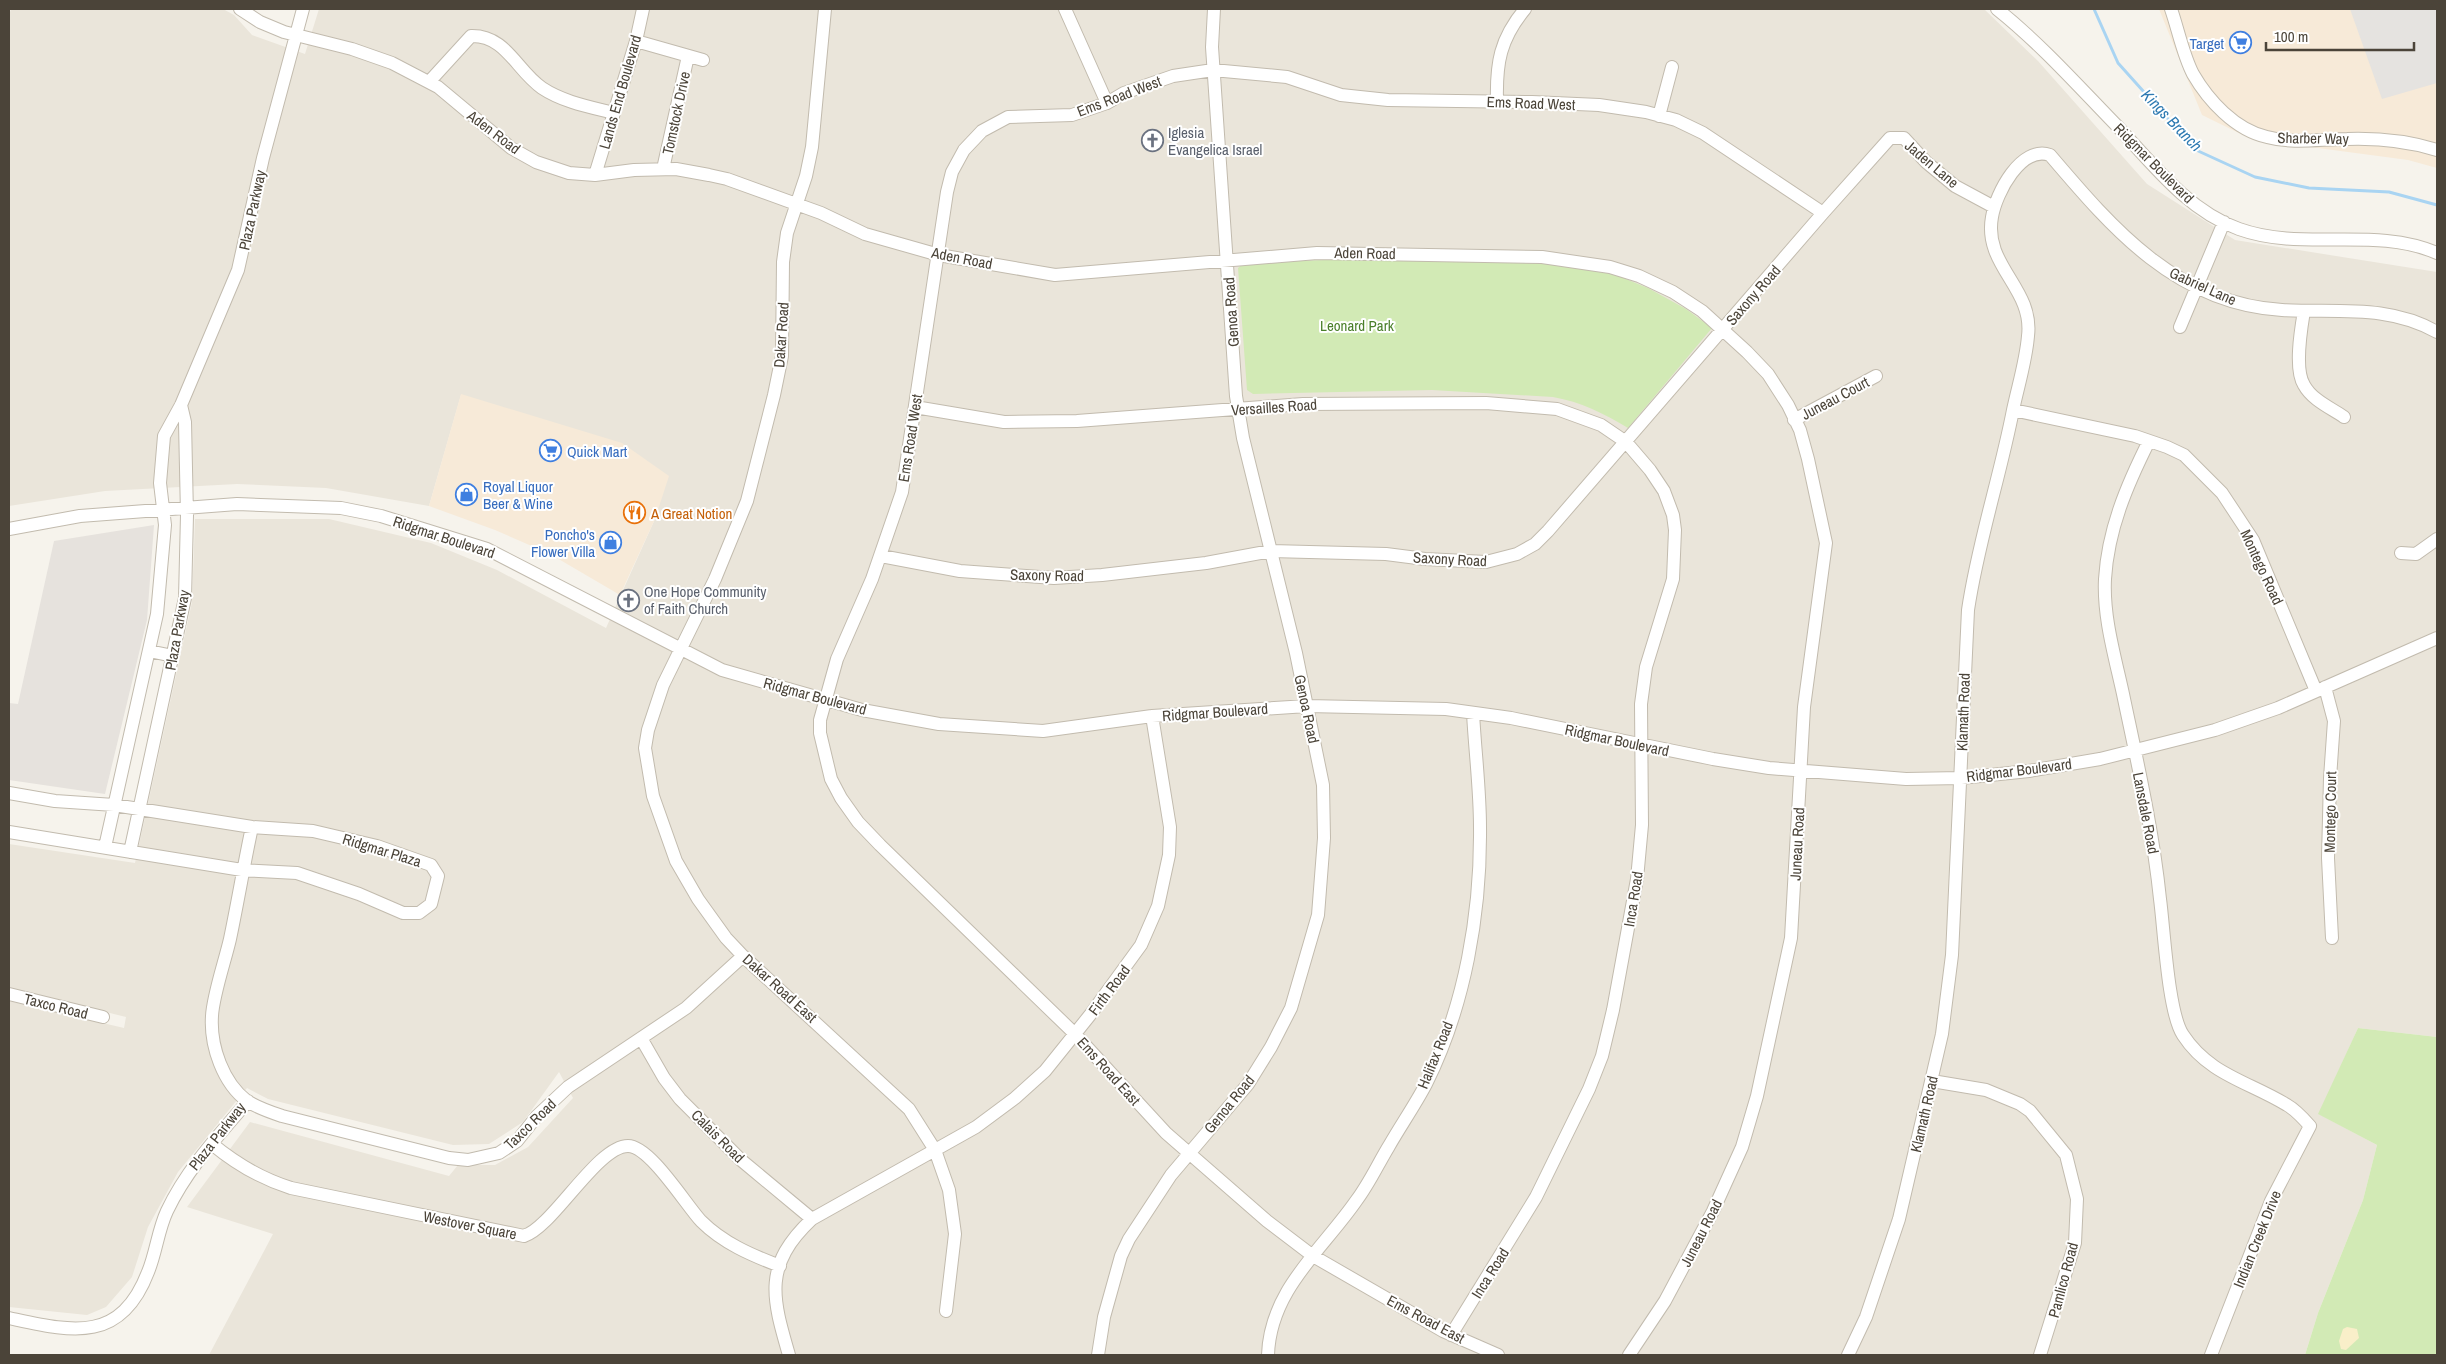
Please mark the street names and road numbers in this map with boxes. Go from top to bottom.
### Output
street label: Lands End Boulevard [594,33,646,151]
street label: Tomstock Drive [657,69,695,157]
street label: Ems Road West [1074,70,1165,122]
street label: Ems Road West [1486,91,1576,115]
street label: Aden Road [462,104,525,159]
street label: Ridgmar Boulevard [2109,118,2199,208]
street label: Sharber Way [2277,127,2350,149]
street label: Jaden Lane [1901,135,1963,193]
street label: Plaza Parkway [233,167,271,252]
street label: Aden Road [929,242,994,274]
street label: Aden Road [1333,242,1396,264]
street label: Saxony Road [1721,260,1785,330]
street label: Gabriel Lane [2166,262,2240,310]
street label: Genoa Road [1218,276,1244,348]
street label: Dakar Road [768,302,794,368]
street label: Juneau Court [1797,371,1873,425]
street label: Ems Road West [893,392,927,483]
street label: Versailles Road [1230,394,1318,420]
street label: Ridgmar Boulevard [390,511,498,563]
street label: Montego Road [2235,526,2289,608]
street label: Saxony Road [1413,547,1487,571]
street label: Saxony Road [1010,564,1084,586]
street label: Plaza Parkway [160,587,195,672]
street label: Ridgmar Boulevard [761,672,869,720]
street label: Genoa Road [1289,673,1325,745]
street label: Klamath Road [1951,673,1975,751]
street label: Ridgmar Boulevard [1161,698,1269,726]
street label: Ridgmar Boulevard [1563,719,1671,761]
street label: Ridgmar Boulevard [1965,753,2073,787]
street label: Lansdale Road [2128,770,2164,856]
street label: Montego Court [2319,771,2341,853]
street label: Juneau Road [1785,807,1809,881]
street label: Ridgmar Plaza [340,828,424,872]
street label: Inca Road [1618,870,1648,928]
street label: Dakar Road East [738,949,822,1028]
street label: Firth Road [1083,960,1135,1020]
street label: Taxco Road [22,988,90,1024]
street label: Halifax Road [1412,1018,1458,1092]
street label: Ems Road East [1073,1032,1146,1110]
street label: Genoa Road [1199,1070,1259,1138]
street label: Klamath Road [1905,1074,1943,1154]
street label: Taxco Road [499,1094,561,1154]
street label: Plaza Parkway [184,1097,251,1175]
street label: Calais Road [687,1105,749,1167]
street label: Indian Creek Drive [2228,1187,2286,1291]
street label: Juneau Road [1675,1196,1727,1270]
street label: Westover Square [421,1206,519,1244]
street label: Pamlico Road [2043,1240,2083,1320]
street label: Inca Road [1466,1244,1514,1302]
street label: Ems Road East [1383,1290,1469,1349]

